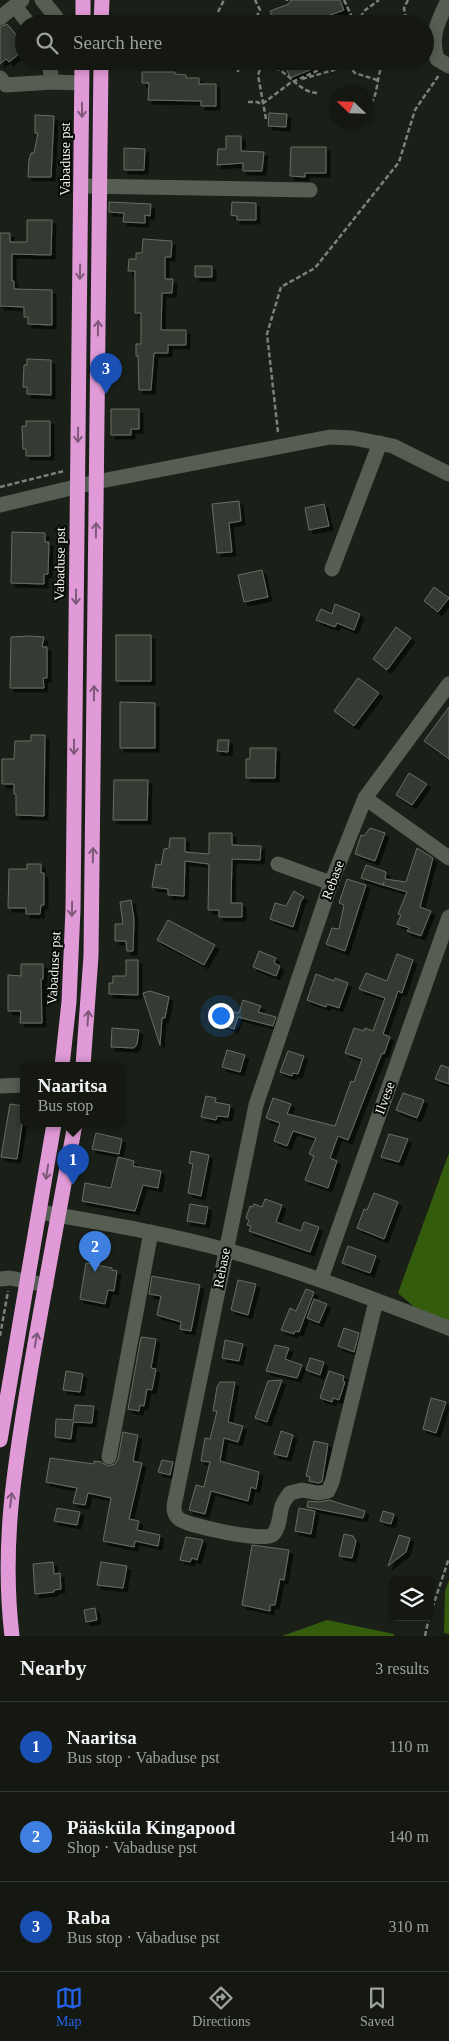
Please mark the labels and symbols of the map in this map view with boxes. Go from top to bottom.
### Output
north arrow [329,85,374,130]
one-way arrow [77,102,87,118]
street label: Vabaduse pst [58,122,73,196]
one-way arrow [75,264,85,280]
one-way arrow [93,321,103,337]
pin: 3 [90,353,122,394]
one-way arrow [73,426,83,443]
one-way arrow [91,523,101,539]
street label: Vabaduse pst [52,527,68,601]
one-way arrow [71,589,81,605]
one-way arrow [89,685,99,702]
one-way arrow [69,738,79,754]
one-way arrow [88,848,97,864]
street label: Rebase [319,858,347,902]
one-way arrow [68,901,77,917]
street label: Vabaduse pst [45,931,63,1005]
your location [208,1003,234,1029]
one-way arrow [83,1010,92,1026]
street label: Ilvese [372,1080,398,1116]
pin: 1 [57,1144,89,1185]
one-way arrow [41,1164,51,1180]
pin: 2 [79,1231,111,1272]
street label: Rebase [211,1247,233,1289]
one-way arrow [32,1332,42,1348]
one-way arrow [6,1492,16,1508]

